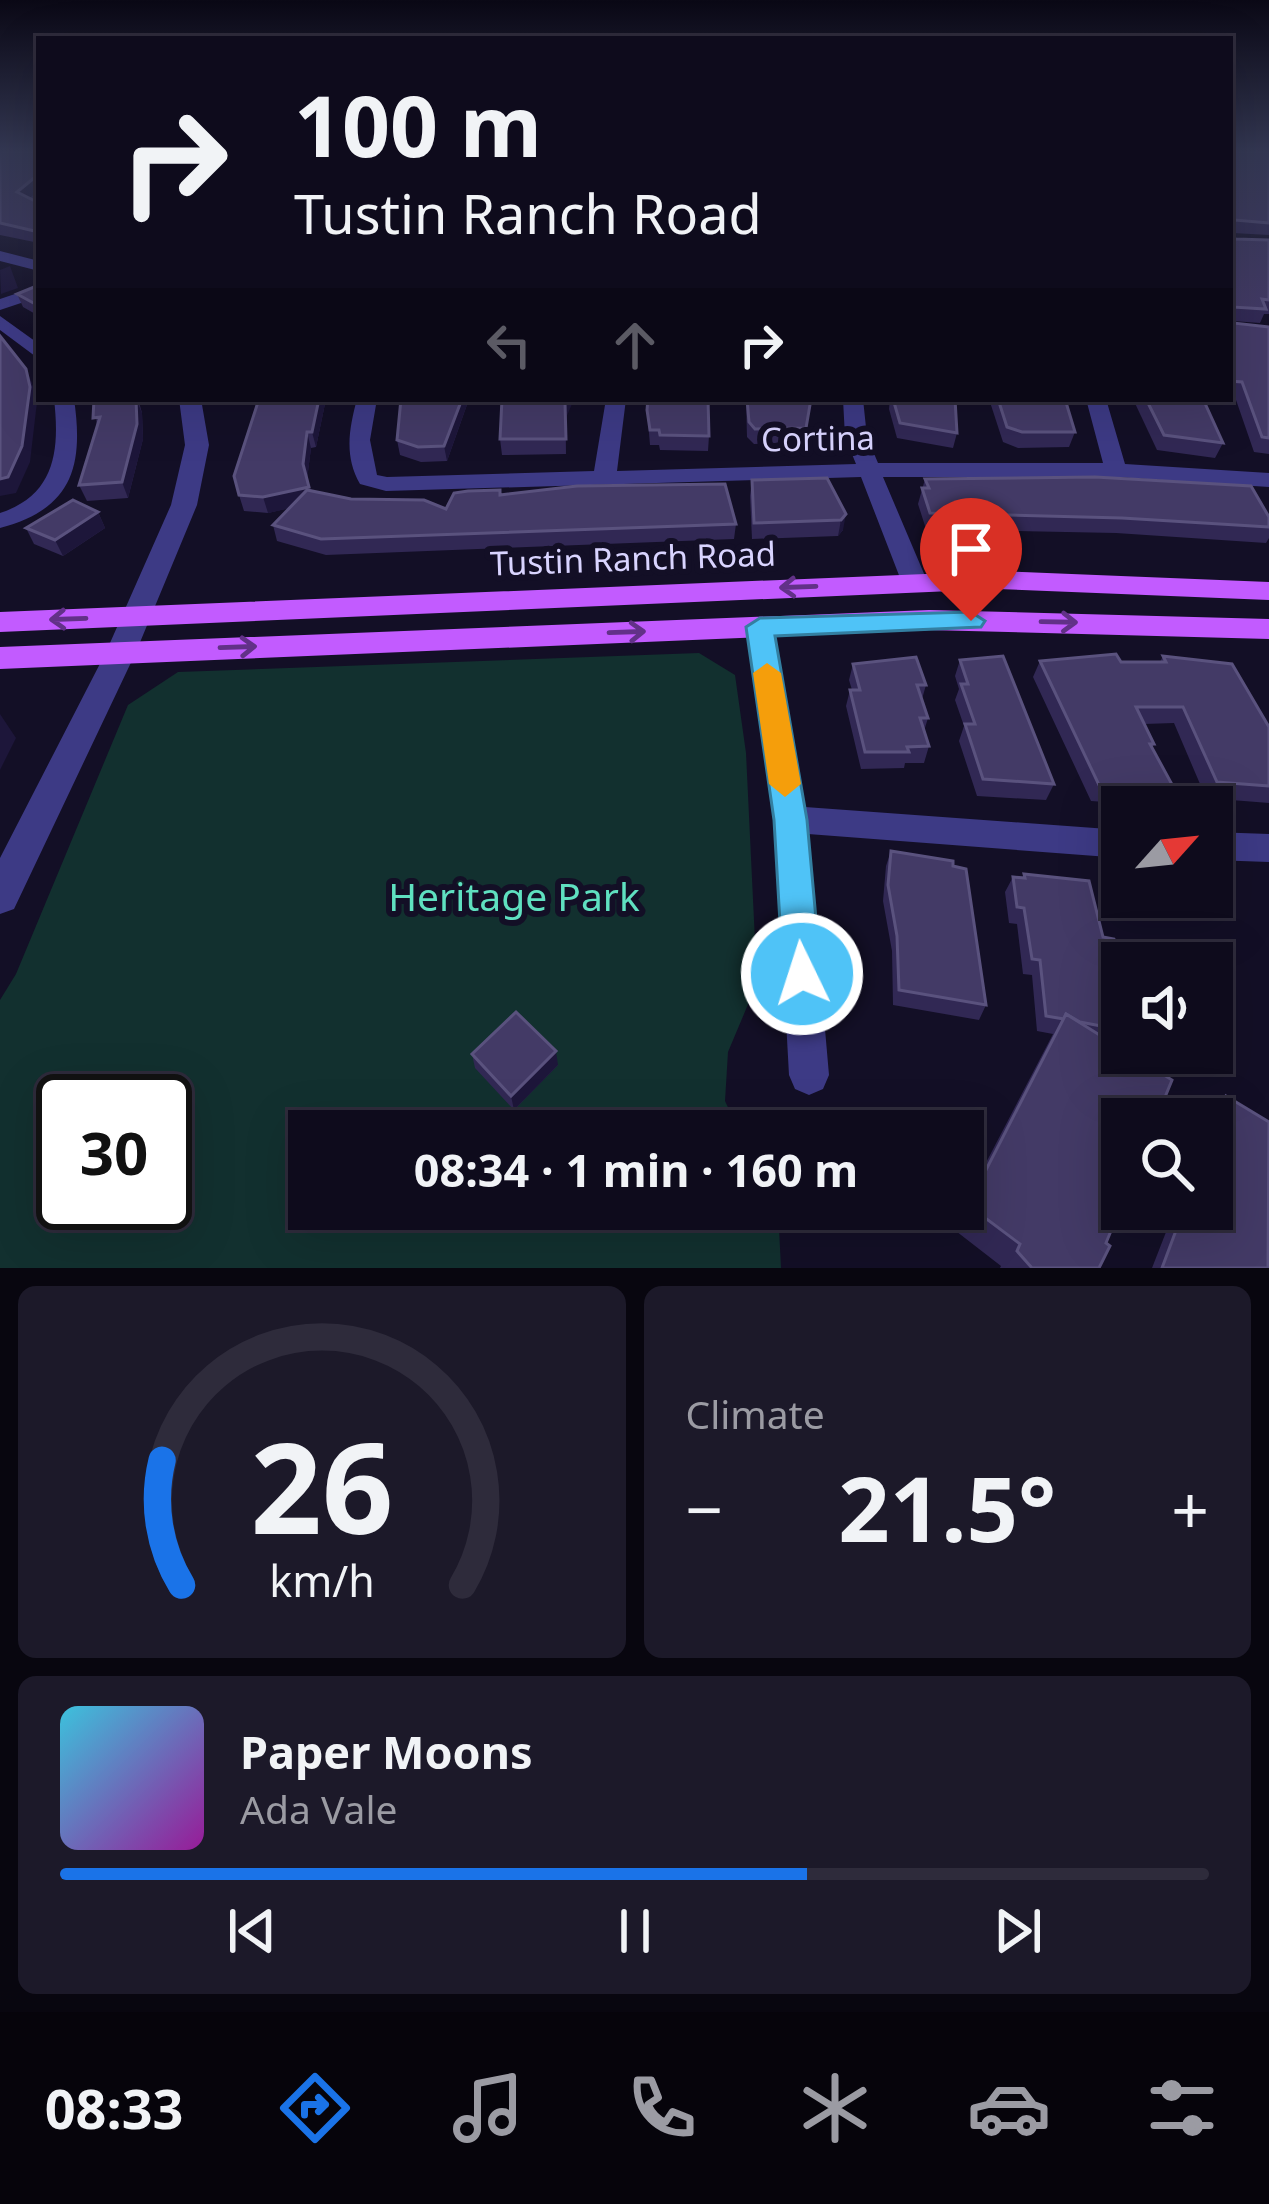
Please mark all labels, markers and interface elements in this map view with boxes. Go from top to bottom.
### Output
text: 100 m [294,67,542,182]
icon: right [96,84,252,240]
text: Tustin Ranch Road [294,176,762,250]
icon: left [476,312,542,378]
icon: ahead [602,312,668,378]
icon: right [728,312,794,378]
street label: Cortina [761,415,875,461]
pin [920,498,1022,621]
icon: arrive [938,516,1004,582]
street label: Tustin Ranch Road [489,531,777,585]
one-way arrow [779,576,818,599]
one-way arrow [49,608,88,631]
one-way arrow [1039,611,1078,634]
one-way arrow [607,620,646,643]
one-way arrow [218,635,257,658]
north arrow [1101,786,1233,918]
map controls [1101,786,1233,1230]
park label: Heritage Park [388,869,640,922]
position arrow [739,911,865,1037]
button: sound [1101,942,1233,1074]
speed limit sign: 30 [36,1074,192,1230]
button: search [1101,1098,1233,1230]
text: 08:34 · 1 min · 160 m [414,1139,858,1200]
text: Climate [686,1387,825,1440]
text: 26 [250,1401,393,1571]
text: 21.5° [838,1446,1056,1568]
text: − [686,1463,723,1553]
text: + [1171,1463,1209,1553]
text: km/h [269,1551,374,1610]
text: Paper Moons [240,1721,533,1782]
text: Ada Vale [240,1782,397,1835]
icon: previous [219,1898,285,1964]
icon: pause [602,1898,668,1964]
icon: next [985,1898,1051,1964]
icon: directions [273,2066,357,2150]
icon: music [446,2066,530,2150]
icon: phone [620,2066,704,2150]
icon: climate [793,2066,877,2150]
icon: car [967,2066,1051,2150]
icon: filters [1140,2066,1224,2150]
text: 08:33 [45,2071,183,2145]

